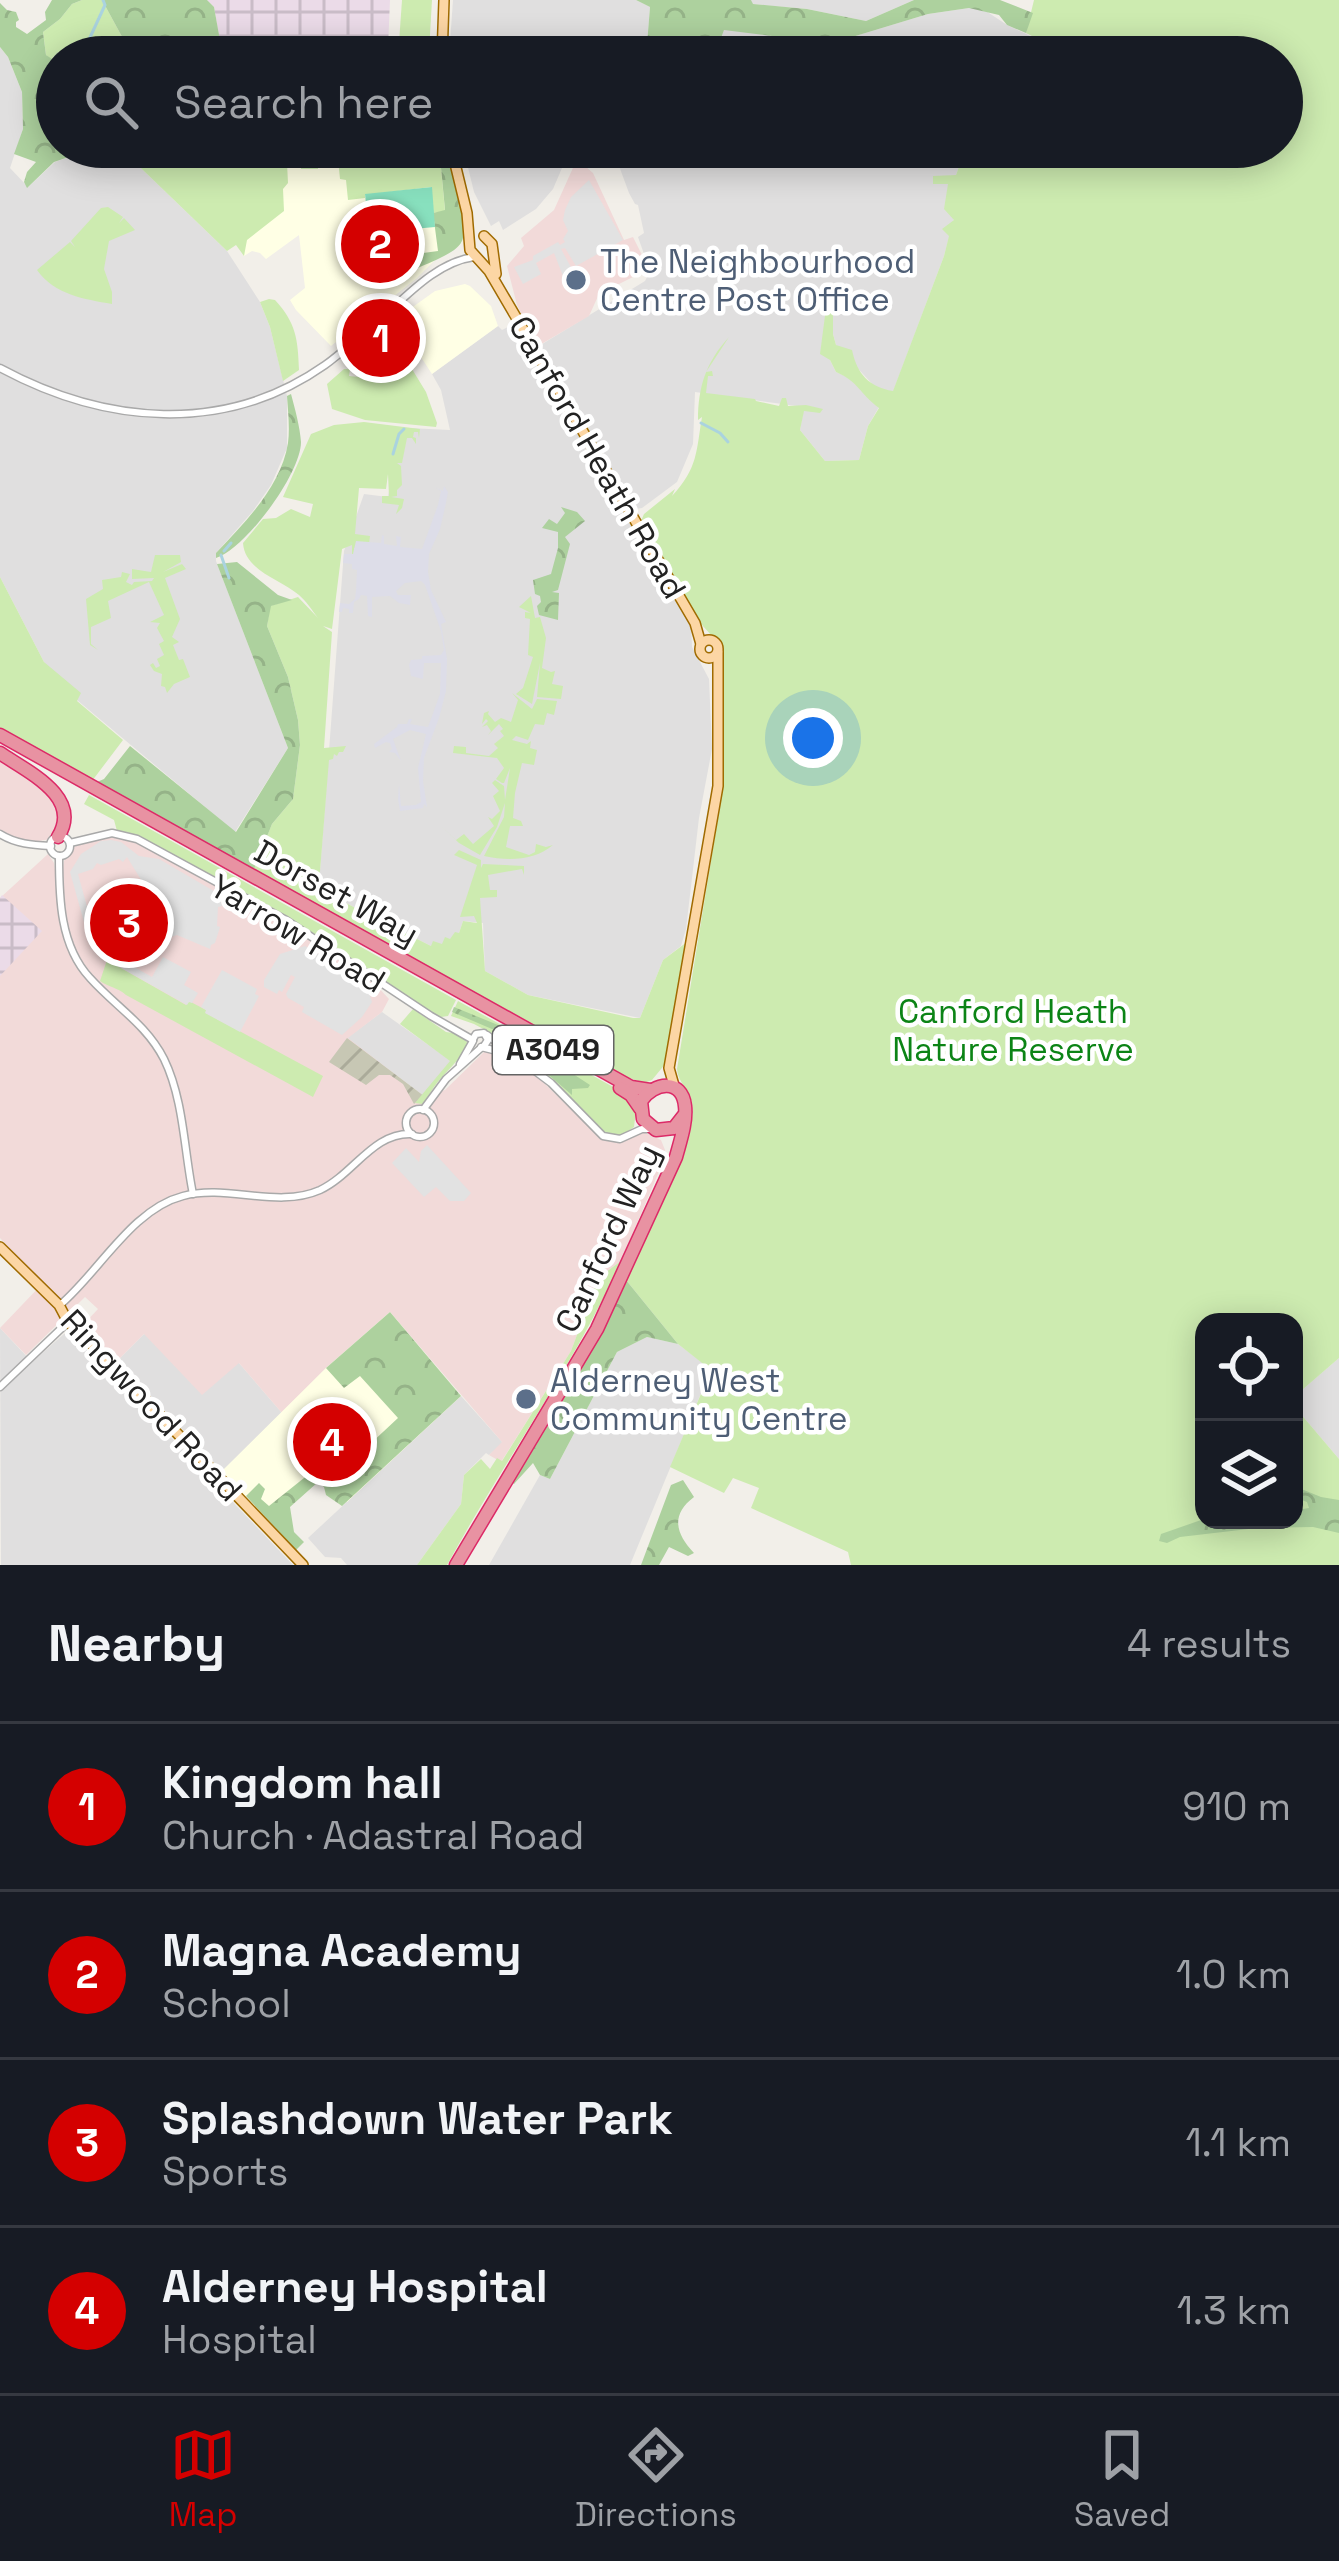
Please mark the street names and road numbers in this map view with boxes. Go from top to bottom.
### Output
street label: Canford Heath Road [499,309,695,606]
street label: Dorset Way [247,831,426,955]
street label: Yarrow Road [202,865,393,1003]
road number: A3049 [493,1026,613,1074]
street label: Canford Way [546,1138,670,1339]
street label: Ringwood Road [51,1301,251,1511]

